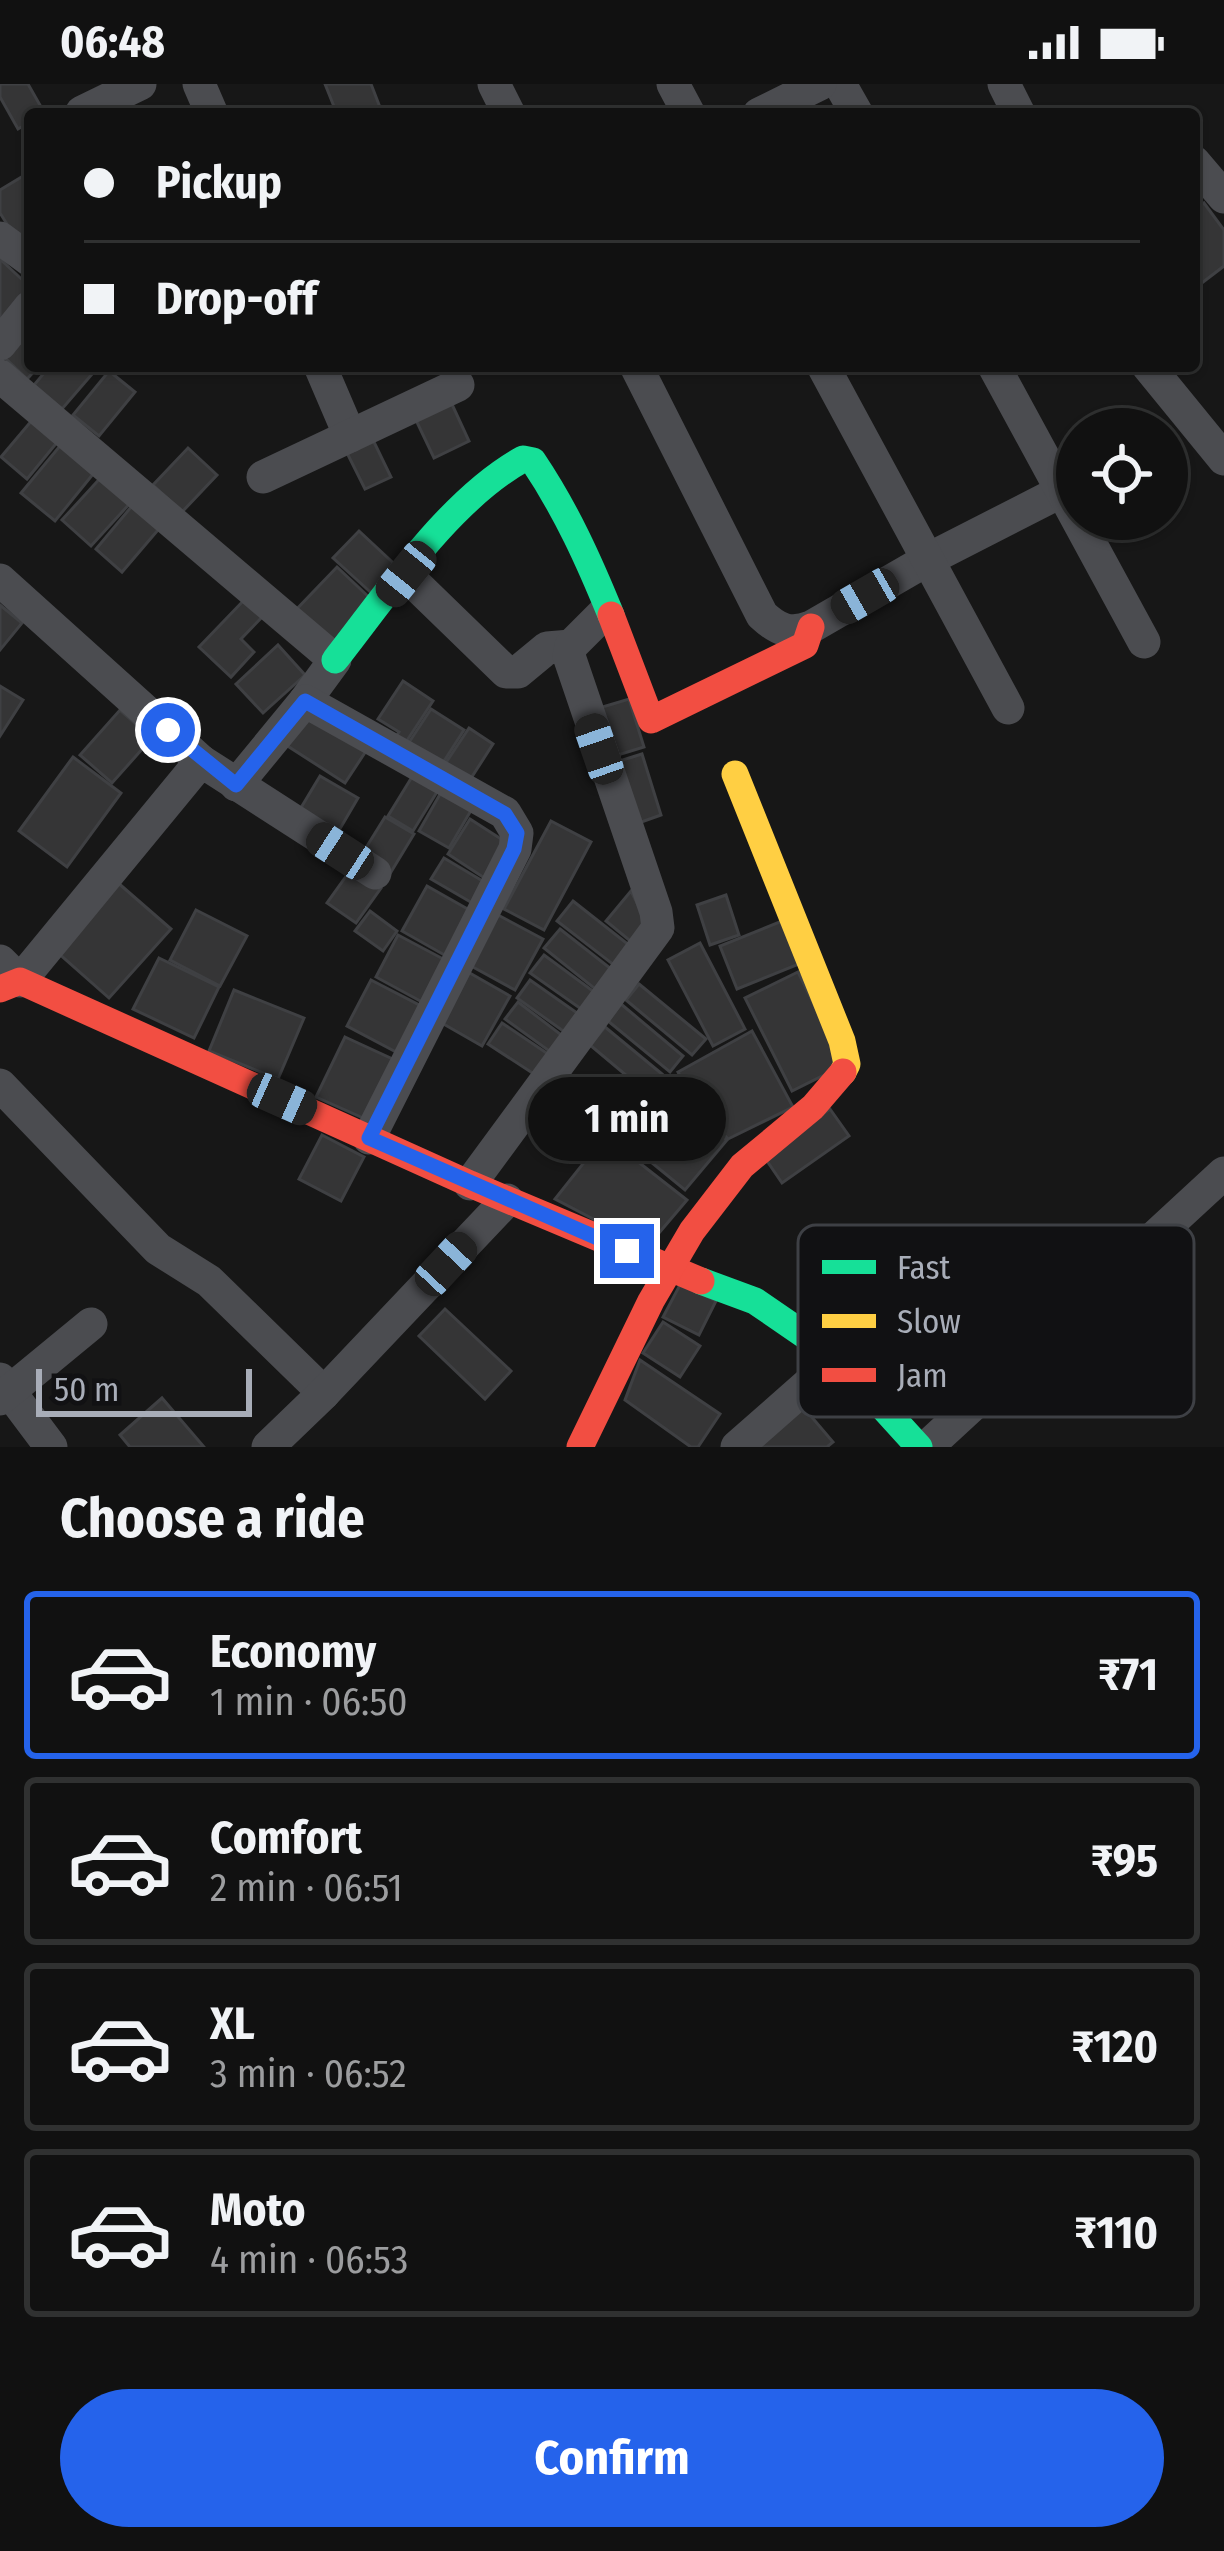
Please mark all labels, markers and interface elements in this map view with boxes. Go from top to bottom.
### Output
text: 06:48 [60,15,165,69]
text: Pickup [156,156,282,210]
text: Drop-off [156,272,317,326]
map controls [1056,408,1188,540]
button: locate [1056,408,1188,540]
car [369,535,443,613]
car [825,562,905,630]
route start [141,703,195,757]
car [570,709,628,789]
car [300,816,380,886]
car [242,1068,322,1130]
callout: 1 min [528,1077,726,1161]
text: 1 min [585,1096,669,1142]
route end [600,1224,654,1278]
car [408,1225,484,1303]
legend [798,1225,1194,1417]
text: Fast [897,1248,951,1288]
text: Slow [897,1302,961,1342]
text: Jam [897,1356,948,1396]
scale bar [36,1363,252,1416]
text: 50 m [54,1370,119,1410]
text: Choose a ride [60,1487,365,1551]
icon: car [66,1621,174,1729]
text: Economy [210,1625,376,1679]
text: ₹71 [1098,1648,1158,1702]
text: 1 min · 06:50 [210,1679,408,1725]
icon: car [66,1807,174,1915]
text: Comfort [210,1811,362,1865]
text: ₹95 [1091,1834,1158,1888]
text: 2 min · 06:51 [210,1865,403,1911]
icon: car [66,1993,174,2101]
text: XL [210,1997,255,2051]
text: ₹120 [1072,2020,1158,2074]
text: 3 min · 06:52 [210,2051,407,2097]
icon: car [66,2179,174,2287]
text: Moto [210,2183,306,2237]
text: ₹110 [1074,2206,1158,2260]
text: 4 min · 06:53 [210,2237,408,2283]
button: Confirm [60,2389,1164,2527]

